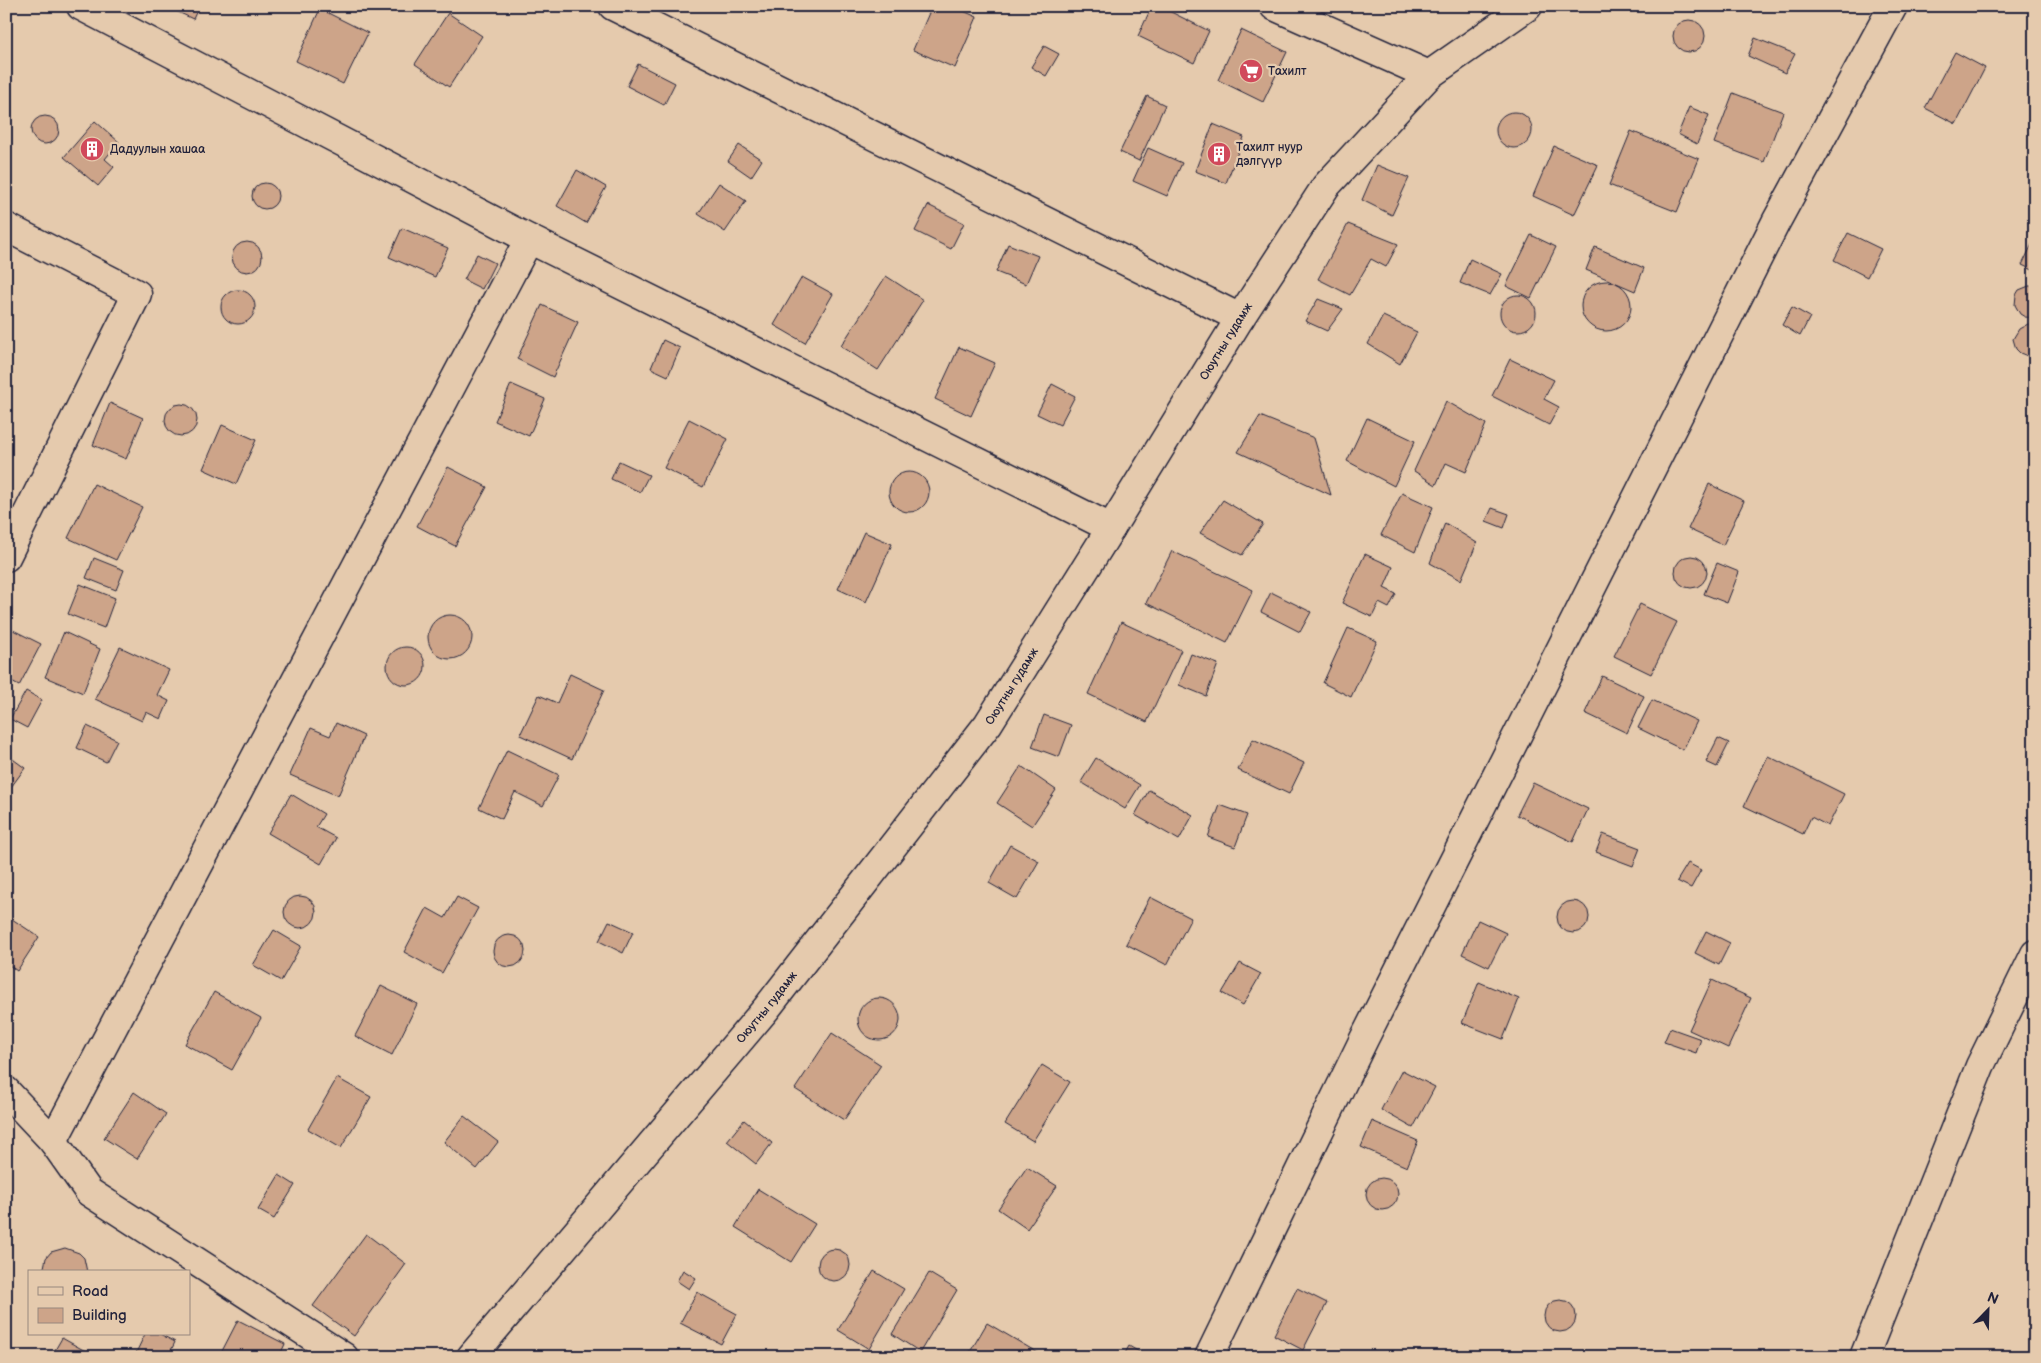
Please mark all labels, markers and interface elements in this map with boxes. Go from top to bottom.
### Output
supermarket icon: Тахилт [1238,58,1264,84]
place label: Тахилт [1268,64,1307,79]
building icon: Дадуулын хашаа [79,136,105,162]
place label: Тахилт нуур дэлгүүр [1236,140,1303,169]
building icon: Тахилт нуур дэлгүүр [1206,141,1232,167]
place label: Дадуулын хашаа [110,142,205,157]
street label: Оюутны гудамж [1196,299,1256,383]
street label: Оюутны гудамж [982,644,1042,728]
street label: Оюутны гудамж [733,968,801,1046]
legend [28,1270,190,1336]
text: Road [72,1282,108,1301]
north arrow [1964,1286,2014,1336]
text: N [1985,1289,2001,1308]
text: Building [72,1306,127,1325]

